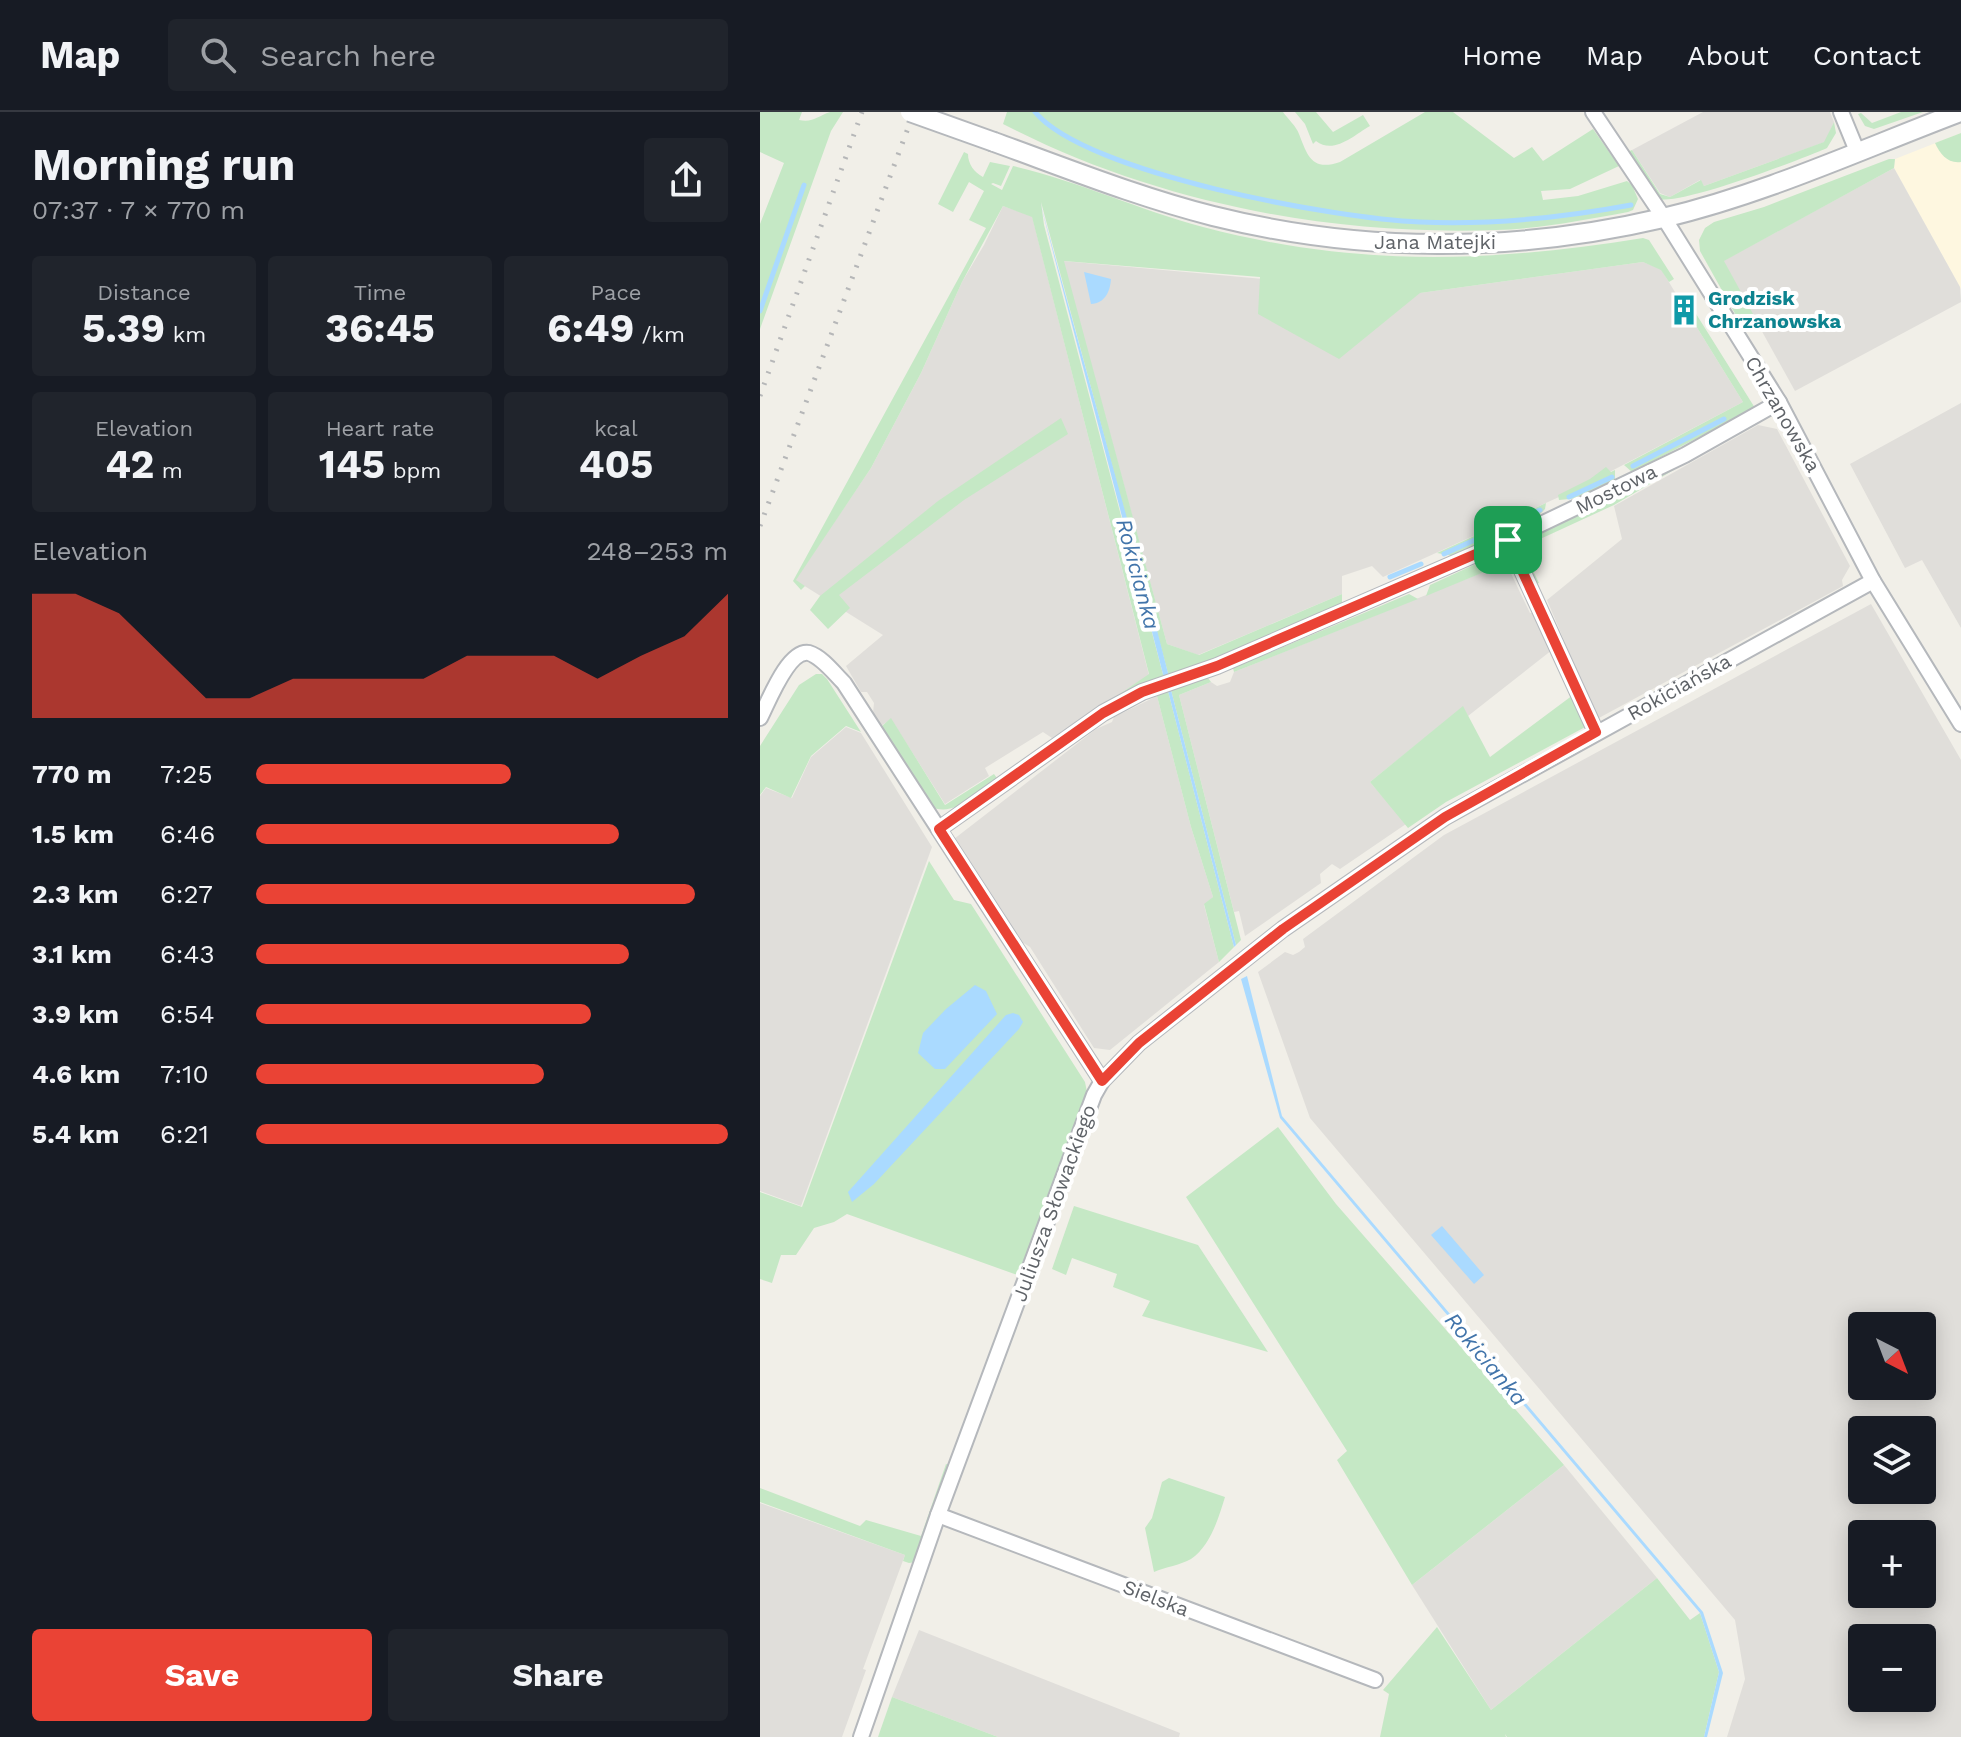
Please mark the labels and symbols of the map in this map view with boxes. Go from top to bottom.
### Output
street label: Jana Matejki [1374,230,1496,254]
place label: Grodzisk Chrzanowska [1708,286,1842,333]
building icon: Grodzisk Chrzanowska [1667,293,1701,327]
street label: Chrzanowska [1740,352,1826,476]
street label: Mostowa [1571,459,1661,519]
pin [1474,506,1542,574]
water label: Rokicianka [1111,516,1165,632]
street label: Rokiciańska [1623,649,1735,725]
street label: Juliusza Słowackiego [1007,1101,1101,1305]
water label: Rokicianka [1440,1307,1532,1411]
north arrow [1848,1312,1936,1400]
street label: Sielska [1120,1574,1192,1622]

